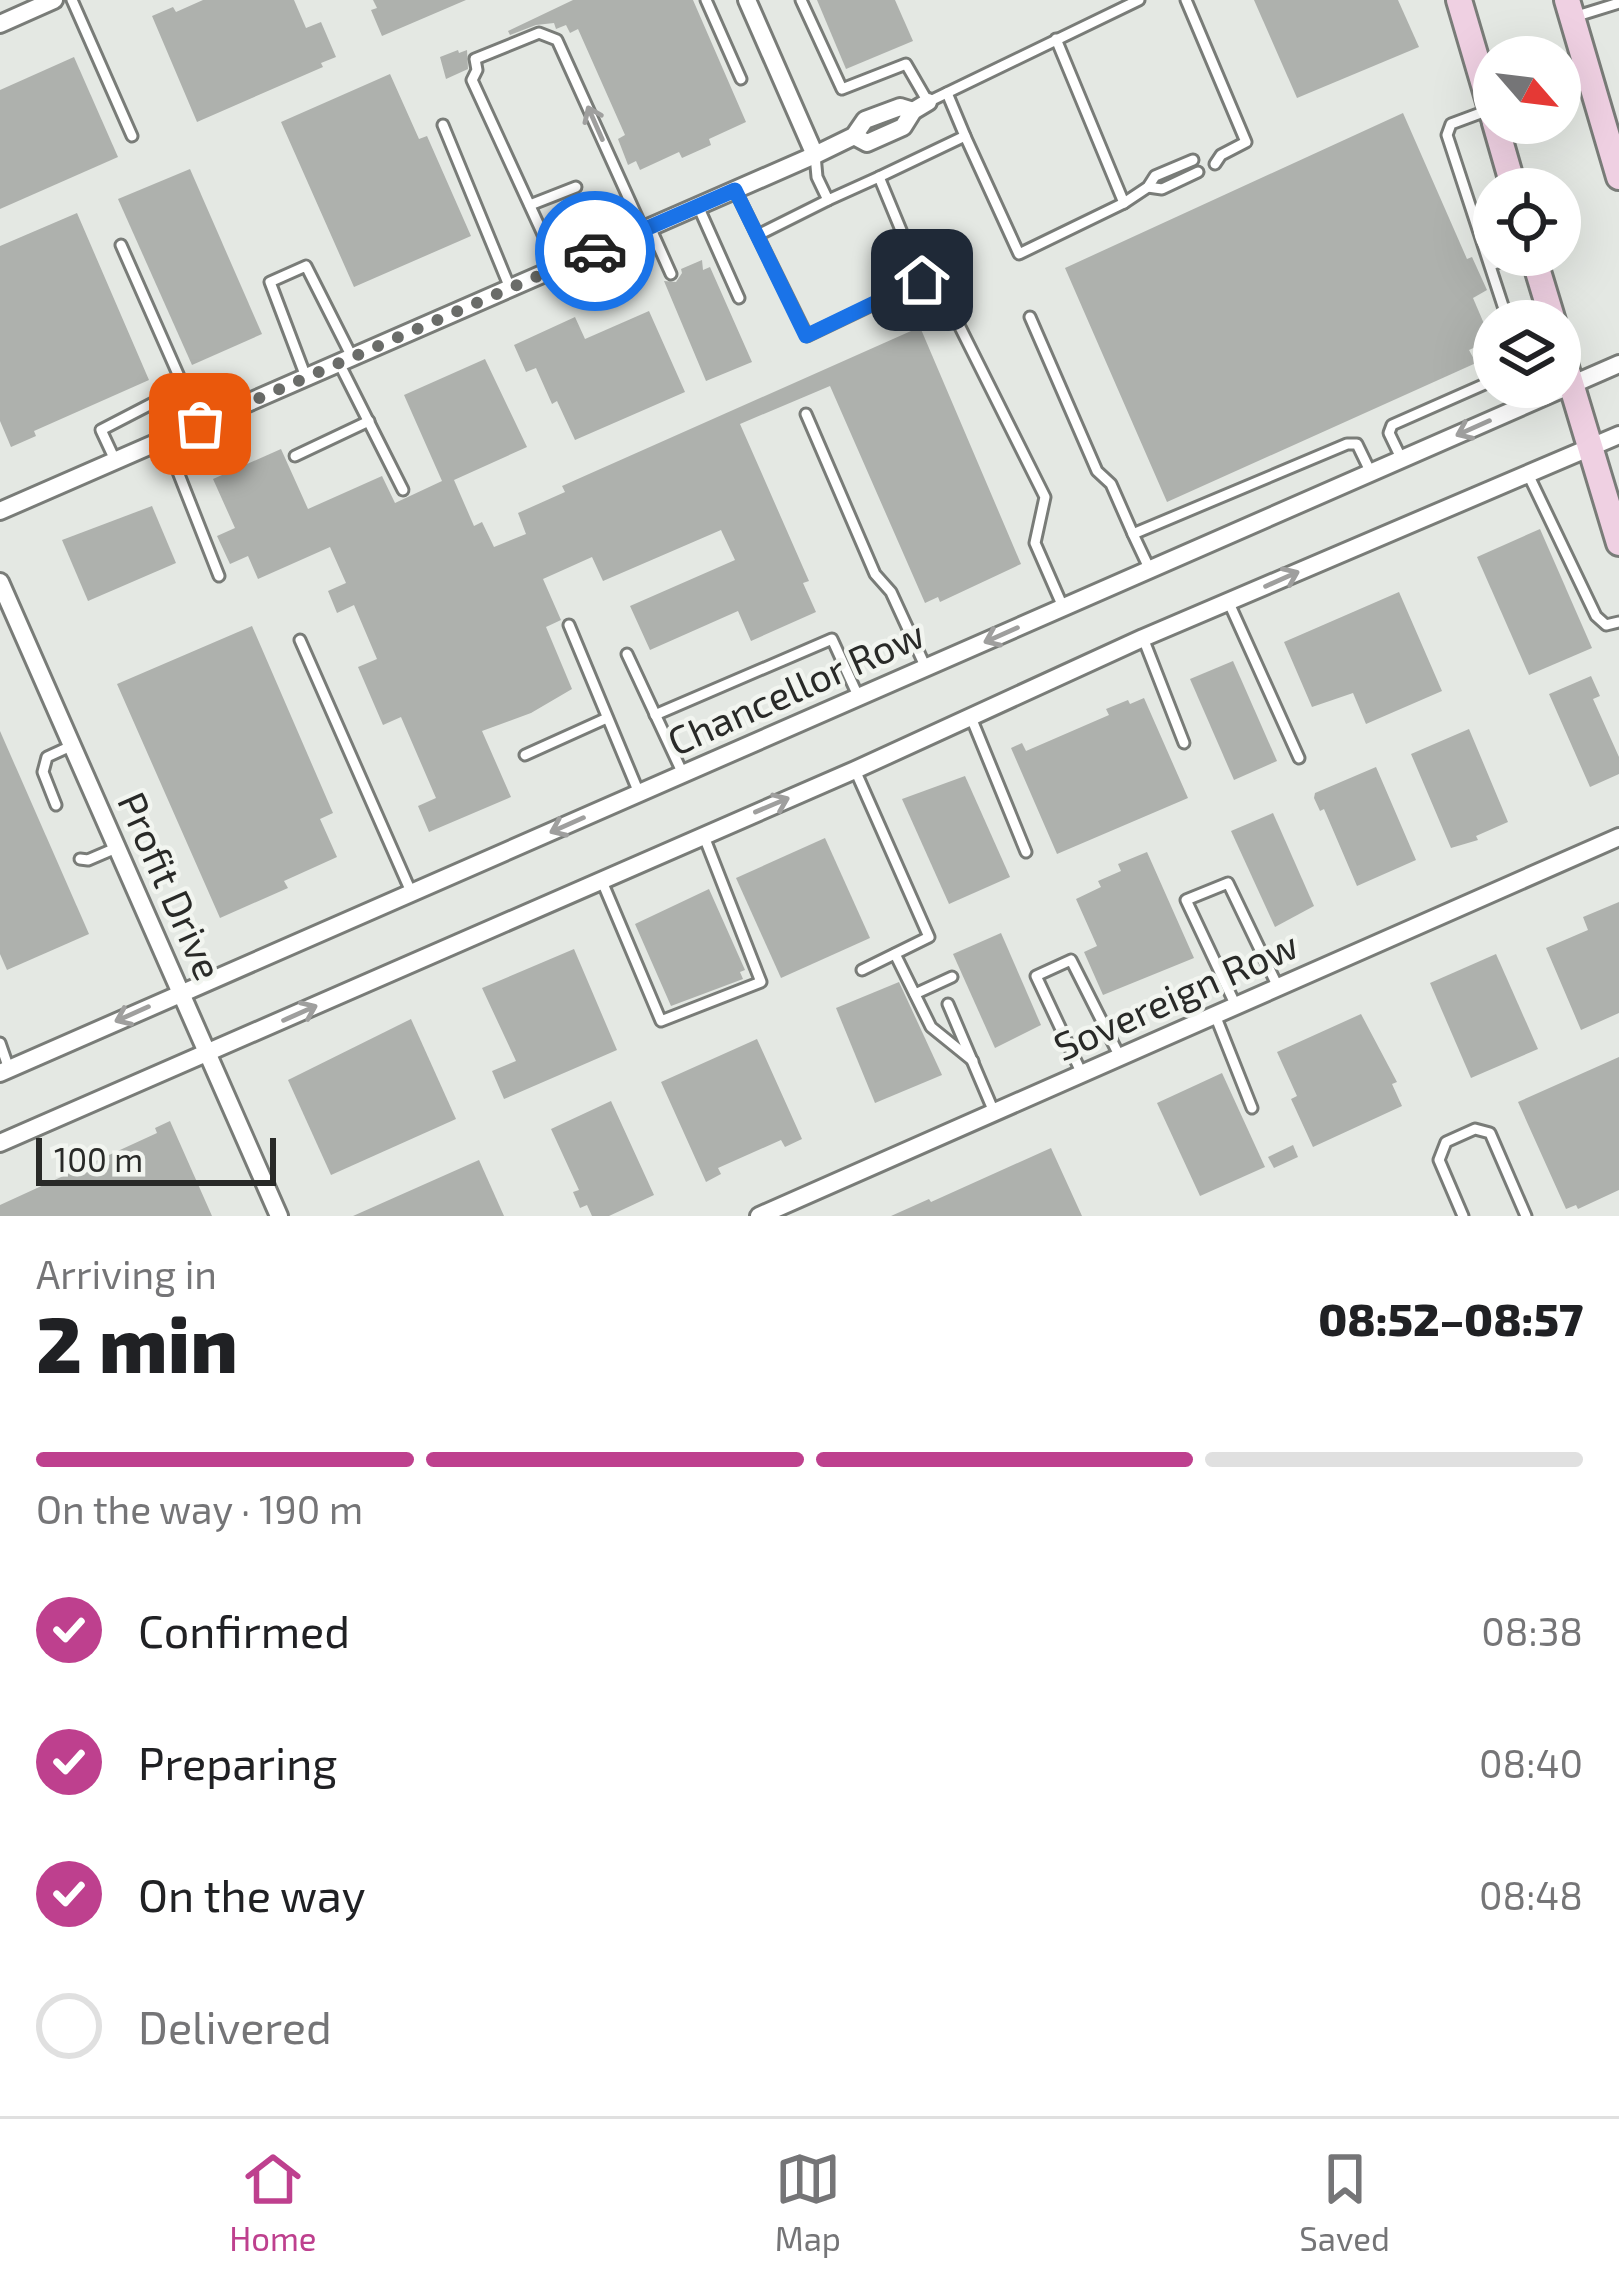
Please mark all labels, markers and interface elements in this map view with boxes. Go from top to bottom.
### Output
north arrow [1473,36,1581,144]
map controls [1473,36,1581,408]
one-way arrow [583,106,605,142]
button: locate [1473,168,1581,276]
courier [535,191,655,311]
icon: car [562,218,628,284]
pin [871,229,973,331]
icon: home [889,247,955,313]
button: layers [1473,300,1581,408]
pin [149,373,251,475]
icon: bag [167,391,233,457]
one-way arrow [1456,419,1492,441]
one-way arrow [1264,567,1300,589]
street label: Chancellor Row [660,609,931,764]
one-way arrow [983,625,1019,647]
street label: Profit Drive [109,784,234,986]
one-way arrow [753,793,790,814]
one-way arrow [550,816,586,838]
street label: Sovereign Row [1046,920,1305,1069]
one-way arrow [281,1000,317,1022]
one-way arrow [115,1005,151,1027]
scale bar [36,1132,276,1185]
text: 100 m [54,1139,143,1179]
text: Arriving in [36,1250,217,1297]
text: 08:52–08:57 [1318,1291,1583,1345]
text: 2 min [36,1295,238,1389]
text: On the way · 190 m [36,1485,363,1532]
icon: check [36,1597,102,1663]
text: Confirmed [138,1603,350,1657]
text: 08:38 [1481,1607,1583,1654]
icon: check [36,1729,102,1795]
text: Preparing [138,1735,337,1789]
text: 08:40 [1479,1739,1583,1786]
icon: check [36,1861,102,1927]
text: On the way [138,1867,365,1921]
text: 08:48 [1479,1871,1583,1918]
text: Delivered [138,1999,332,2053]
tab: Home [229,2146,317,2258]
tab: Map [775,2146,841,2258]
tab: Saved [1299,2146,1390,2258]

